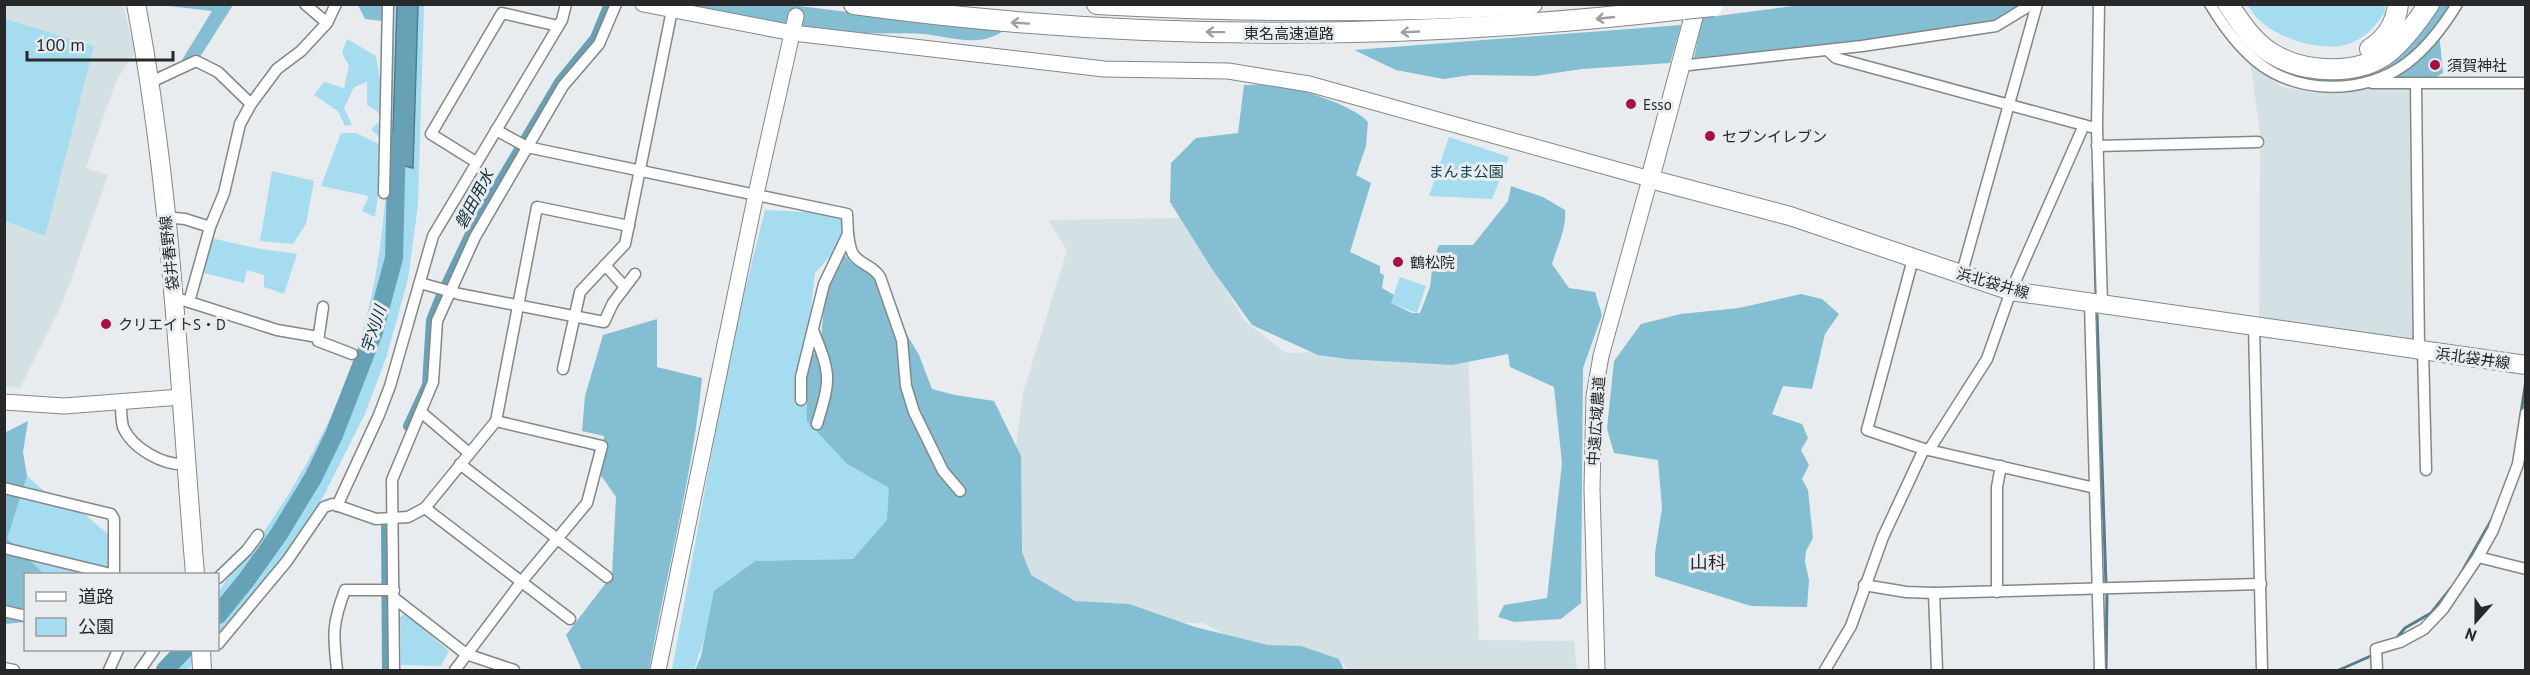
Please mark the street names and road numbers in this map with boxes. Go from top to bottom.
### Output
street label: 東名高速道路 [1244,24,1334,43]
street label: 袋井春野線 [156,215,182,291]
street label: 浜北袋井線 [1954,264,2032,302]
street label: 浜北袋井線 [2435,343,2511,373]
street label: 中遠広域農道 [1583,375,1609,467]

